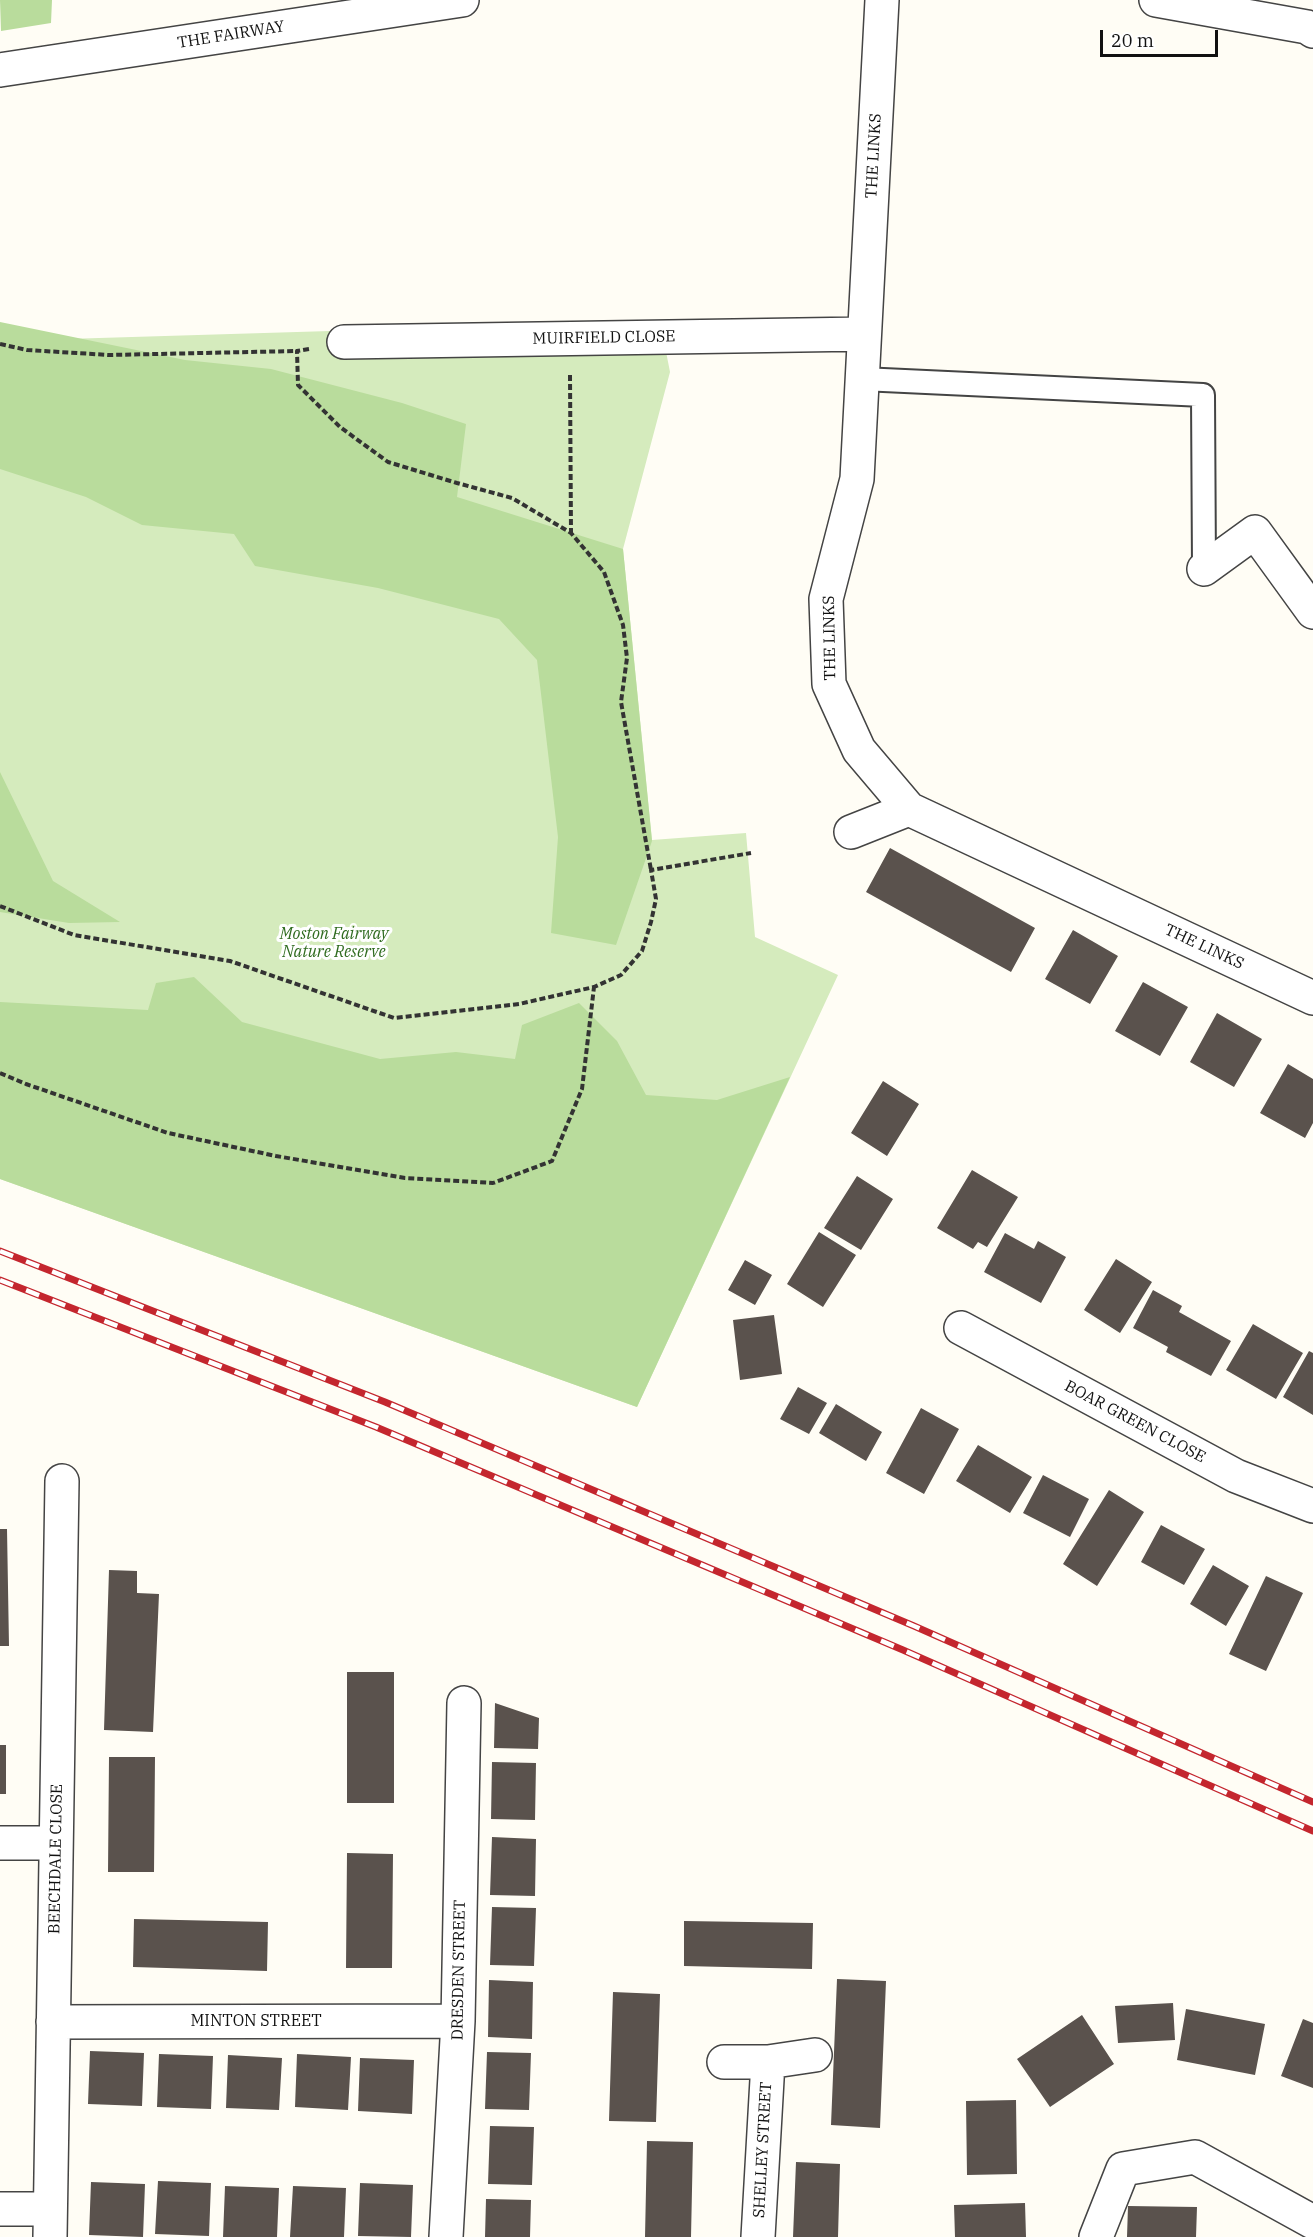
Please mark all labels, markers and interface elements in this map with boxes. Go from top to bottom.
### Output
street label: THE FAIRWAY [176,17,286,53]
scale bar [1103,18,1222,56]
text: 20 m [1111,29,1154,52]
street label: THE LINKS [862,113,886,199]
street label: MUIRFIELD CLOSE [532,327,676,349]
street label: THE LINKS [820,595,840,681]
street label: THE LINKS [1161,920,1247,974]
park label: Moston Fairway Nature Reserve [280,924,388,962]
street label: BOAR GREEN CLOSE [1061,1377,1209,1467]
street label: BEECHDALE CLOSE [45,1784,67,1934]
street label: DRESDEN STREET [448,1899,470,2041]
street label: MINTON STREET [190,2011,322,2031]
street label: SHELLEY STREET [750,2081,776,2219]

